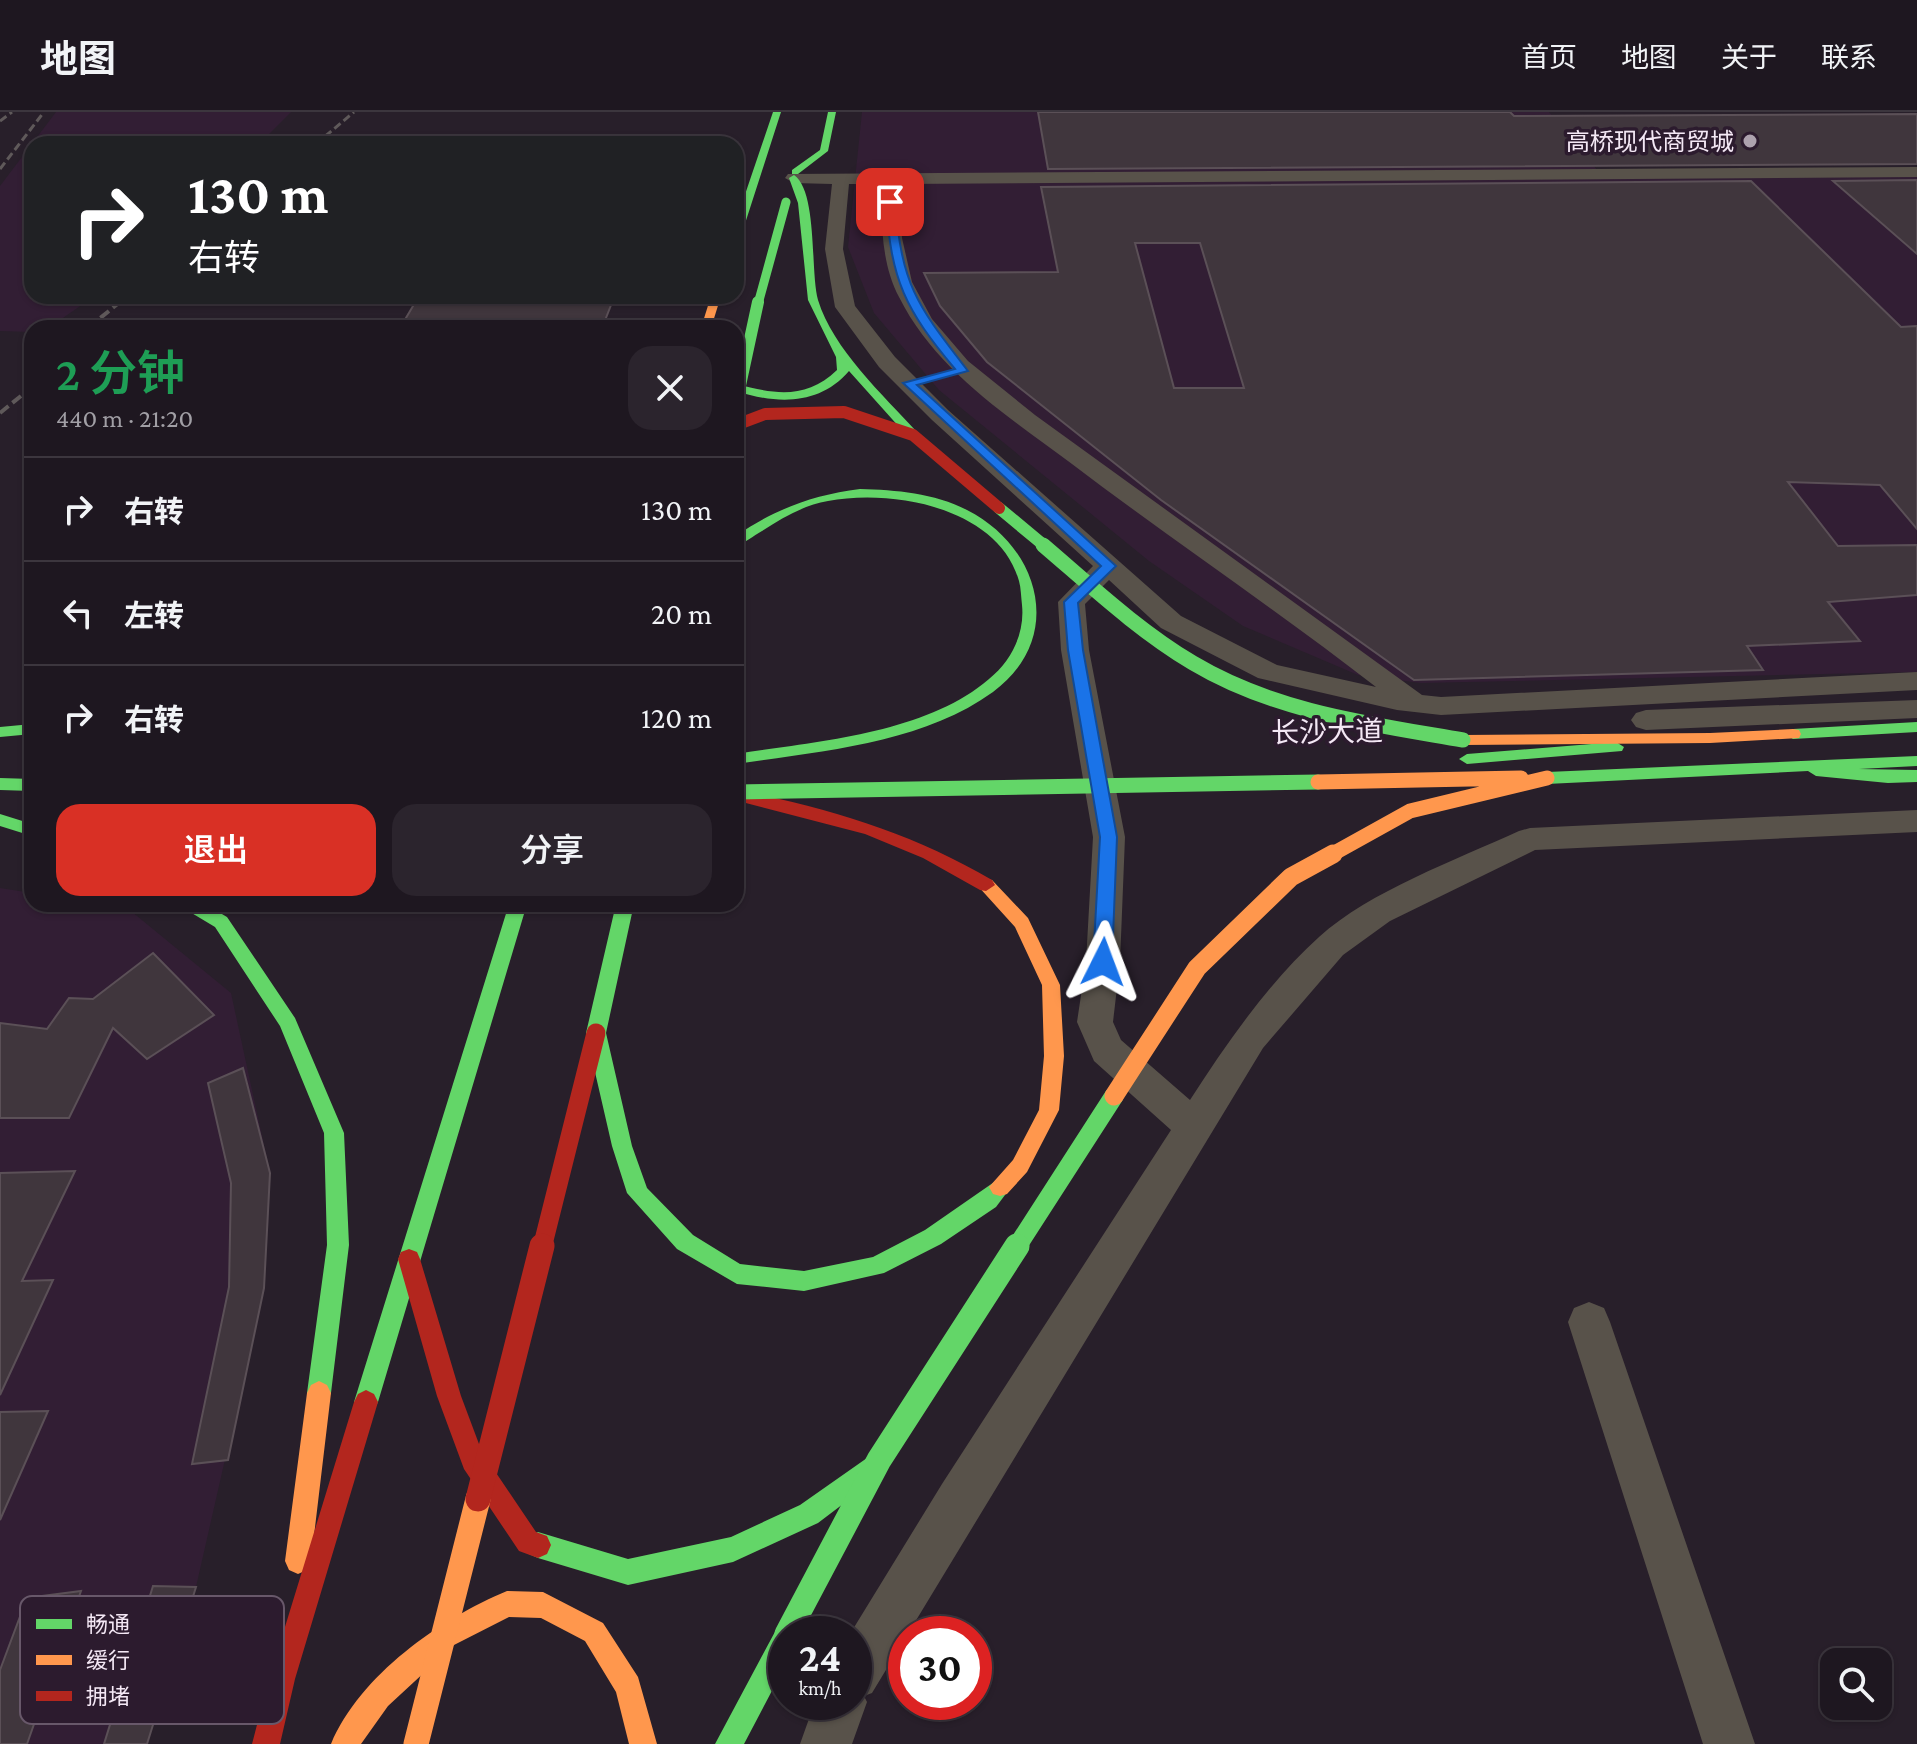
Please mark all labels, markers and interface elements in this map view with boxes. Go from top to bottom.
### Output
text: 地图 [40,38,116,80]
text: 首页 [1521,42,1577,73]
text: 地图 [1621,42,1677,73]
text: 关于 [1721,42,1777,73]
text: 联系 [1821,42,1877,73]
place label: 高桥现代商贸城 [1566,128,1734,155]
marker: 高桥现代商贸城 [1741,132,1759,150]
text: 130 m [188,163,329,225]
icon: right [56,168,160,272]
pin [856,168,924,236]
icon: arrive [868,180,912,224]
text: 右转 [188,238,260,278]
button: close [628,346,712,430]
text: 2 分钟 [56,347,185,400]
text: 440 m · 21:20 [56,404,193,433]
icon: right [56,487,100,531]
text: 130 m [641,493,712,526]
text: 右转 [124,495,184,528]
icon: left [56,591,100,635]
text: 20 m [651,597,712,630]
text: 左转 [124,599,184,632]
icon: right [56,695,100,739]
text: 120 m [641,701,712,734]
text: 右转 [124,703,184,736]
street label: 长沙大道 [1271,716,1383,748]
button: 退出 [56,804,376,896]
button: 分享 [392,804,712,896]
position arrow [1061,920,1145,1004]
legend [20,1596,284,1724]
text: 畅通 [86,1612,130,1637]
speed limit sign: 30 [888,1616,992,1720]
text: 24 [799,1635,841,1680]
text: 缓行 [86,1648,130,1673]
map controls [1820,1648,1892,1720]
button: search [1820,1648,1892,1720]
text: km/h [798,1677,842,1699]
text: 拥堵 [86,1684,130,1709]

